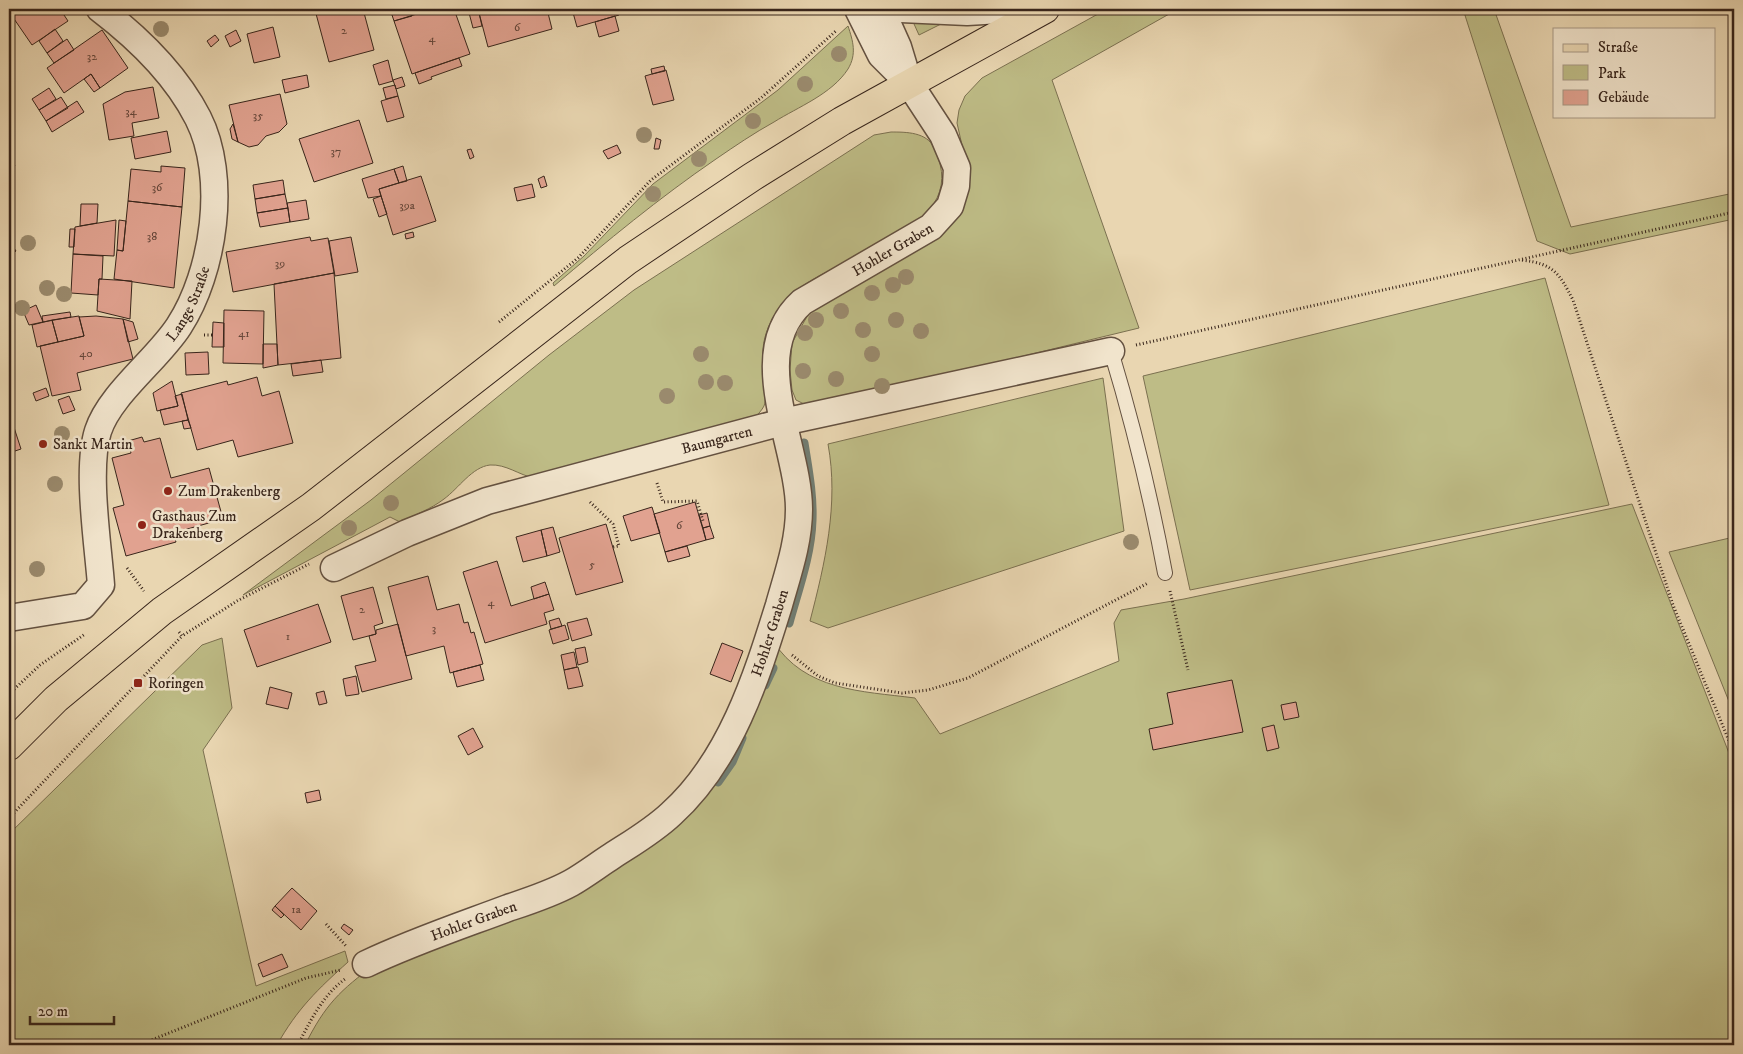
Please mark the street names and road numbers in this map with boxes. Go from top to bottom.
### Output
street label: Hohler Graben [849,218,937,280]
street label: Lange Straße [162,264,214,345]
street label: Baumgarten [679,421,754,458]
street label: Hohler Graben [747,587,793,679]
street label: Hohler Graben [428,896,519,945]

